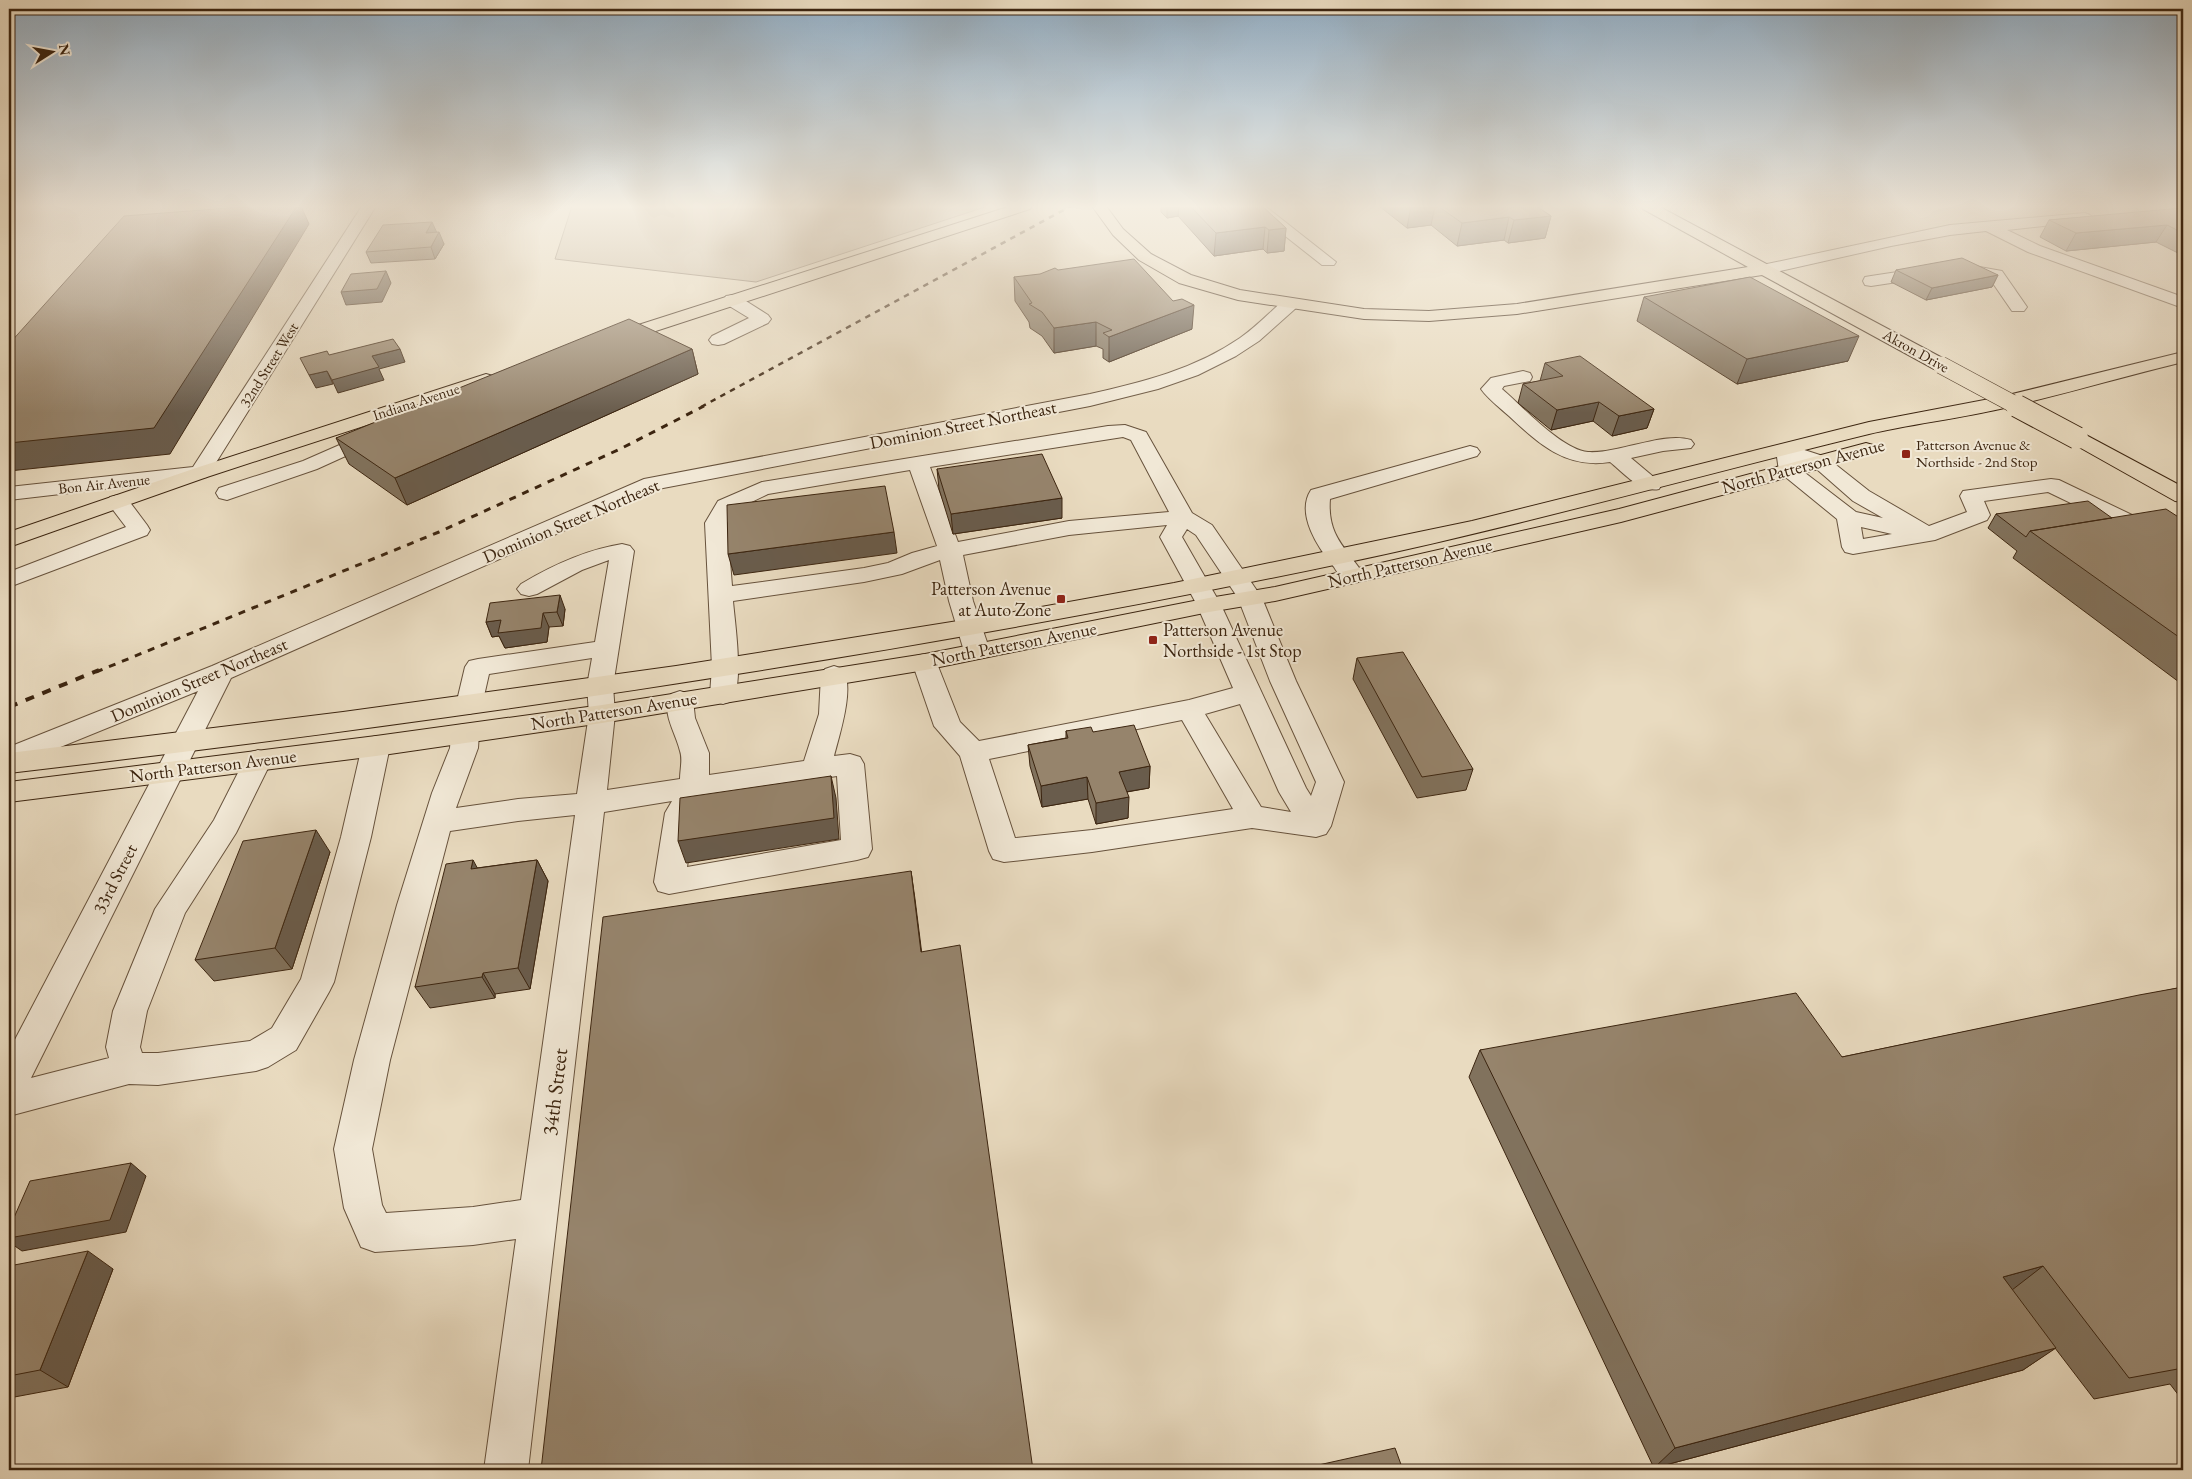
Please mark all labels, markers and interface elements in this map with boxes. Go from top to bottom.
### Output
north arrow [28,28,78,78]
text: N [55,42,75,57]
street label: 32nd Street West [235,319,302,411]
street label: Akron Drive [1879,324,1953,377]
street label: Indiana Avenue [370,379,462,425]
street label: Dominion Street Northeast [868,395,1059,454]
street label: North Patterson Avenue [1719,433,1887,498]
place label: Patterson Avenue & Northside - 2nd Stop [1916,435,2038,471]
marker: Patterson Avenue & Northside - 2nd Stop [1900,448,1912,460]
street label: Bon Air Avenue [57,469,151,498]
street label: Dominion Street Northeast [479,473,663,568]
street label: North Patterson Avenue [1326,532,1494,593]
place label: Patterson Avenue at Auto Zone [931,577,1051,621]
marker: Patterson Avenue at Auto Zone [1055,593,1067,605]
street label: North Patterson Avenue [929,616,1098,671]
place label: Patterson Avenue Northside - 1st Stop [1163,618,1302,662]
street label: Dominion Street Northeast [107,632,291,727]
marker: Patterson Avenue Northside - 1st Stop [1147,634,1159,646]
street label: North Patterson Avenue [529,686,699,735]
street label: North Patterson Avenue [128,744,298,787]
street label: 33rd Street [87,840,142,918]
street label: 34th Street [536,1046,573,1137]

